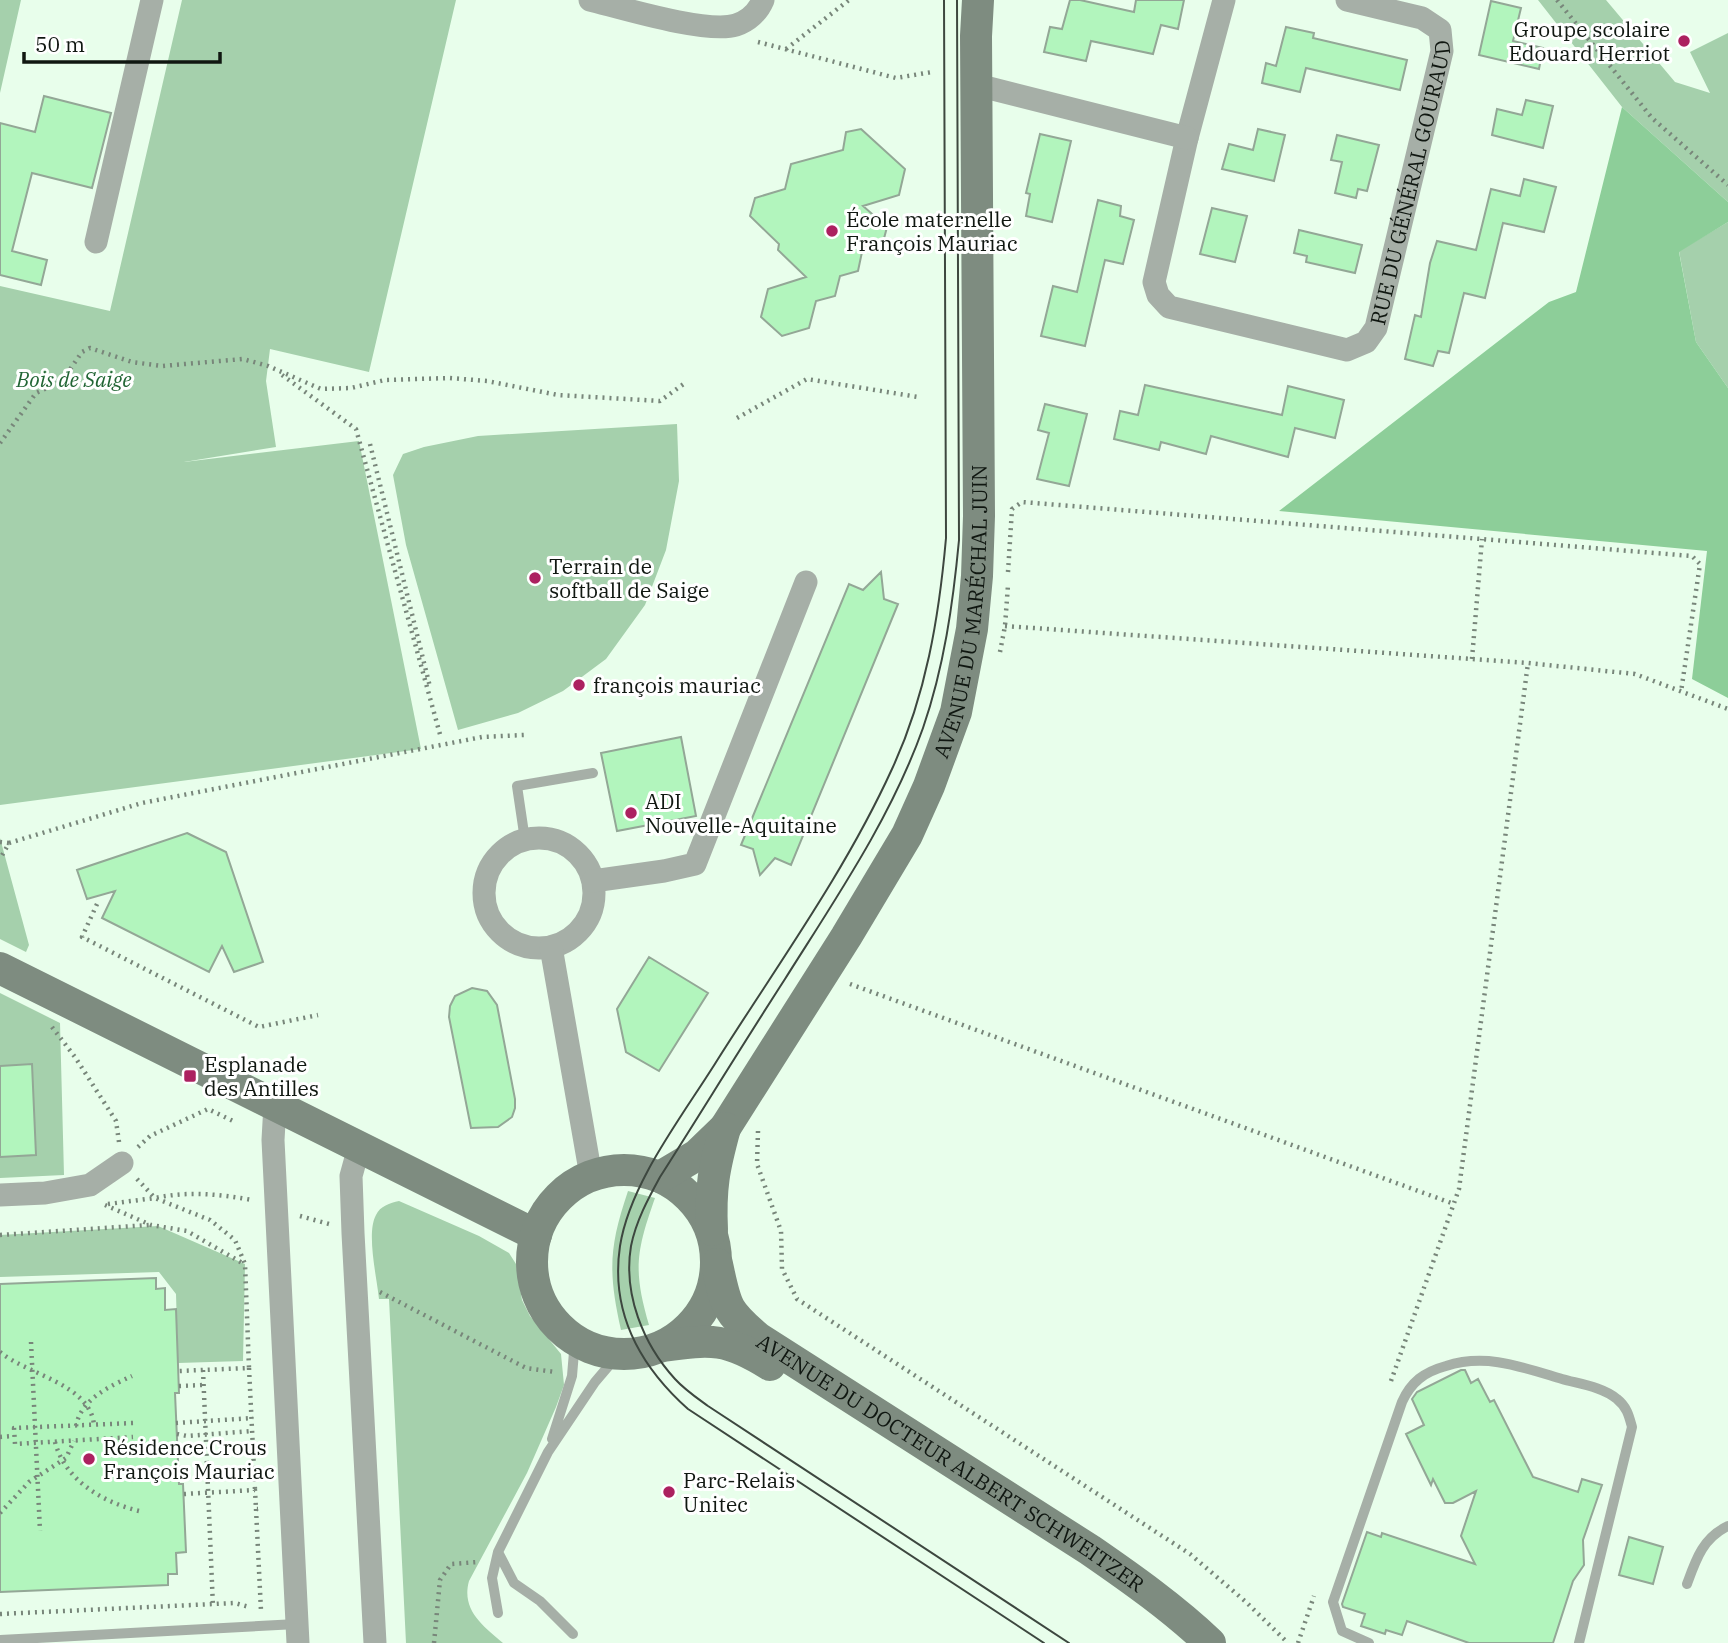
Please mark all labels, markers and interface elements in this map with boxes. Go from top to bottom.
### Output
place label: Groupe scolaire Edouard Herriot [1508,15,1670,67]
scale bar [24,21,220,65]
text: 50 m [35,30,85,58]
marker: Groupe scolaire Edouard Herriot [1676,33,1692,49]
street label: RUE DU GÉNÉRAL GOURAUD [1363,39,1456,328]
place label: École maternelle François Mauriac [846,205,1018,257]
marker: École maternelle François Mauriac [824,223,840,239]
park label: Bois de Saige [15,365,132,393]
street label: AVENUE DU MARÉCHAL JUIN [926,465,993,762]
place label: Terrain de softball de Saige [549,552,709,604]
marker: Terrain de softball de Saige [527,570,543,586]
place label: françois mauriac [593,671,761,699]
marker: françois mauriac [571,677,587,693]
place label: ADI Nouvelle-Aquitaine [645,787,837,839]
marker: ADI Nouvelle-Aquitaine [623,805,639,821]
place label: Esplanade des Antilles [204,1050,319,1102]
marker: Esplanade des Antilles [182,1068,198,1084]
street label: AVENUE DU DOCTEUR ALBERT SCHWEITZER [752,1327,1150,1598]
place label: Résidence Crous François Mauriac [103,1433,275,1485]
marker: Résidence Crous François Mauriac [81,1451,97,1467]
place label: Parc-Relais Unitec [683,1466,795,1518]
marker: Parc-Relais Unitec [661,1484,677,1500]

